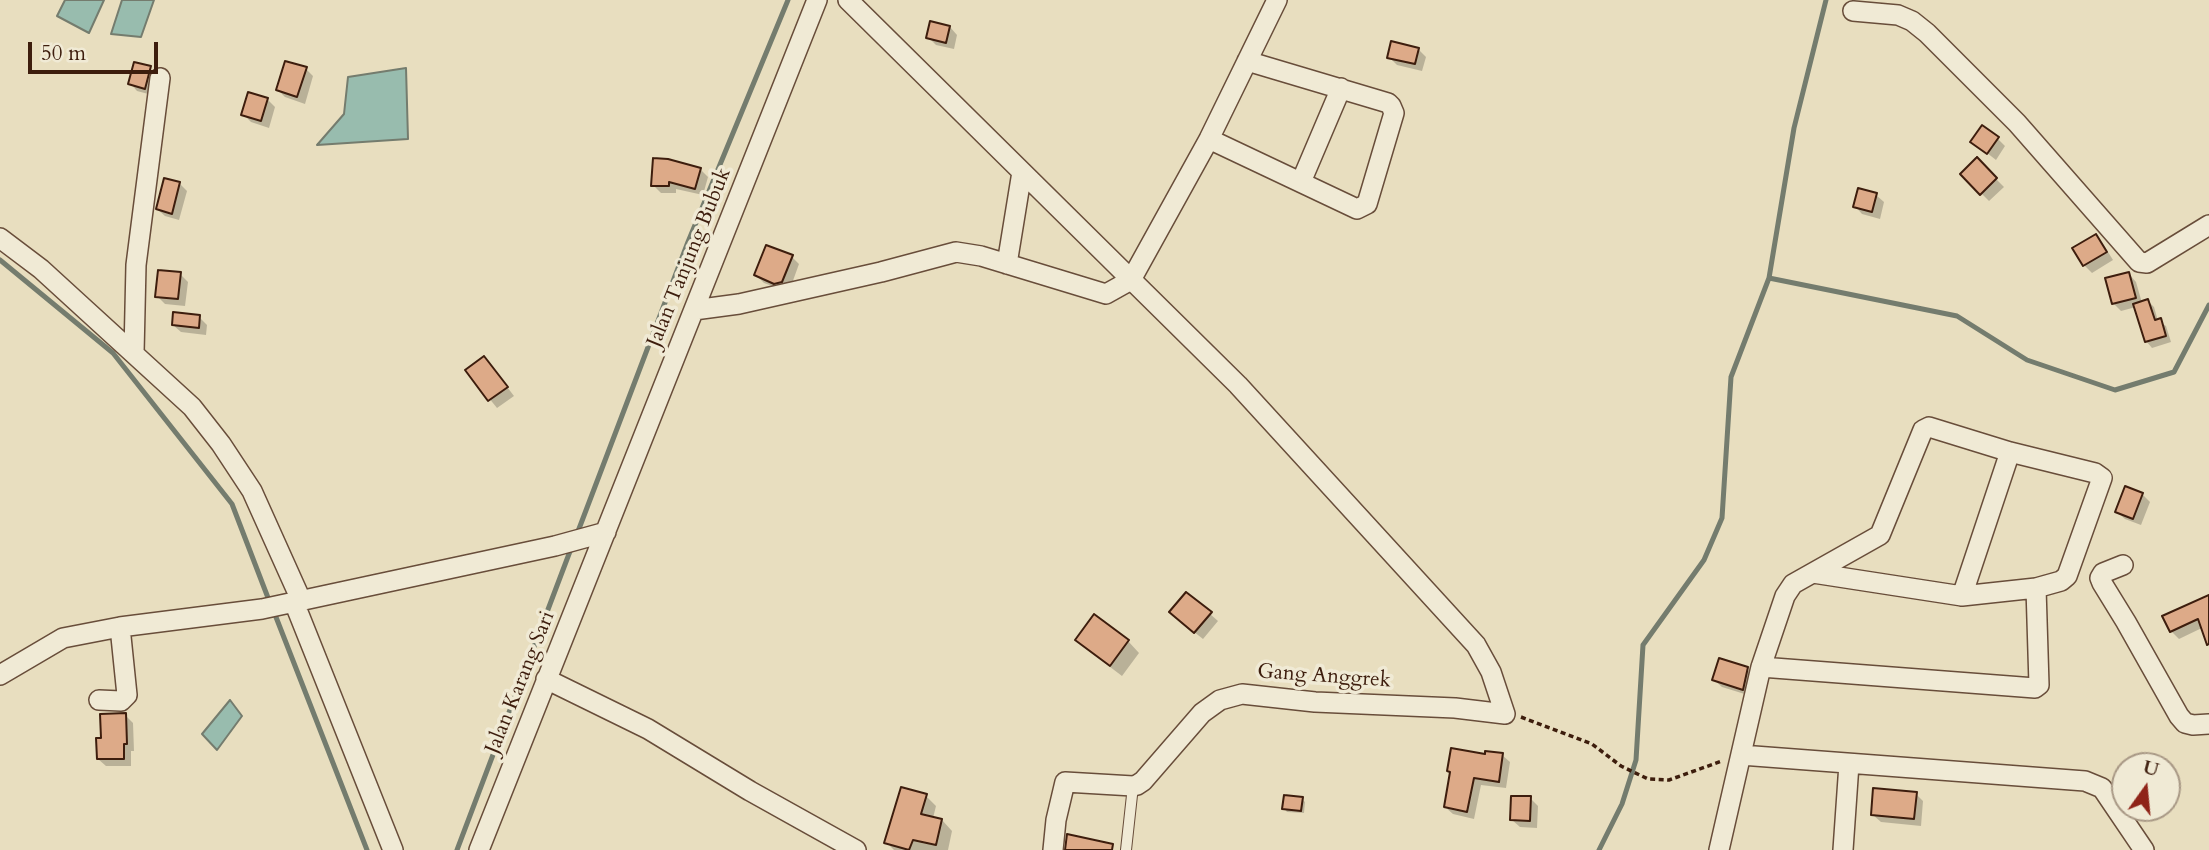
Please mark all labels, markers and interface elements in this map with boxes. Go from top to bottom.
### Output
scale bar [32,28,161,72]
text: 50 m [41,39,86,68]
street label: Jalan Tanjung Bubuk [643,165,737,351]
street label: Jalan Karang Sari [481,608,561,758]
street label: Gang Anggrek [1256,660,1392,694]
north arrow [2111,752,2181,822]
text: U [2140,754,2162,783]

